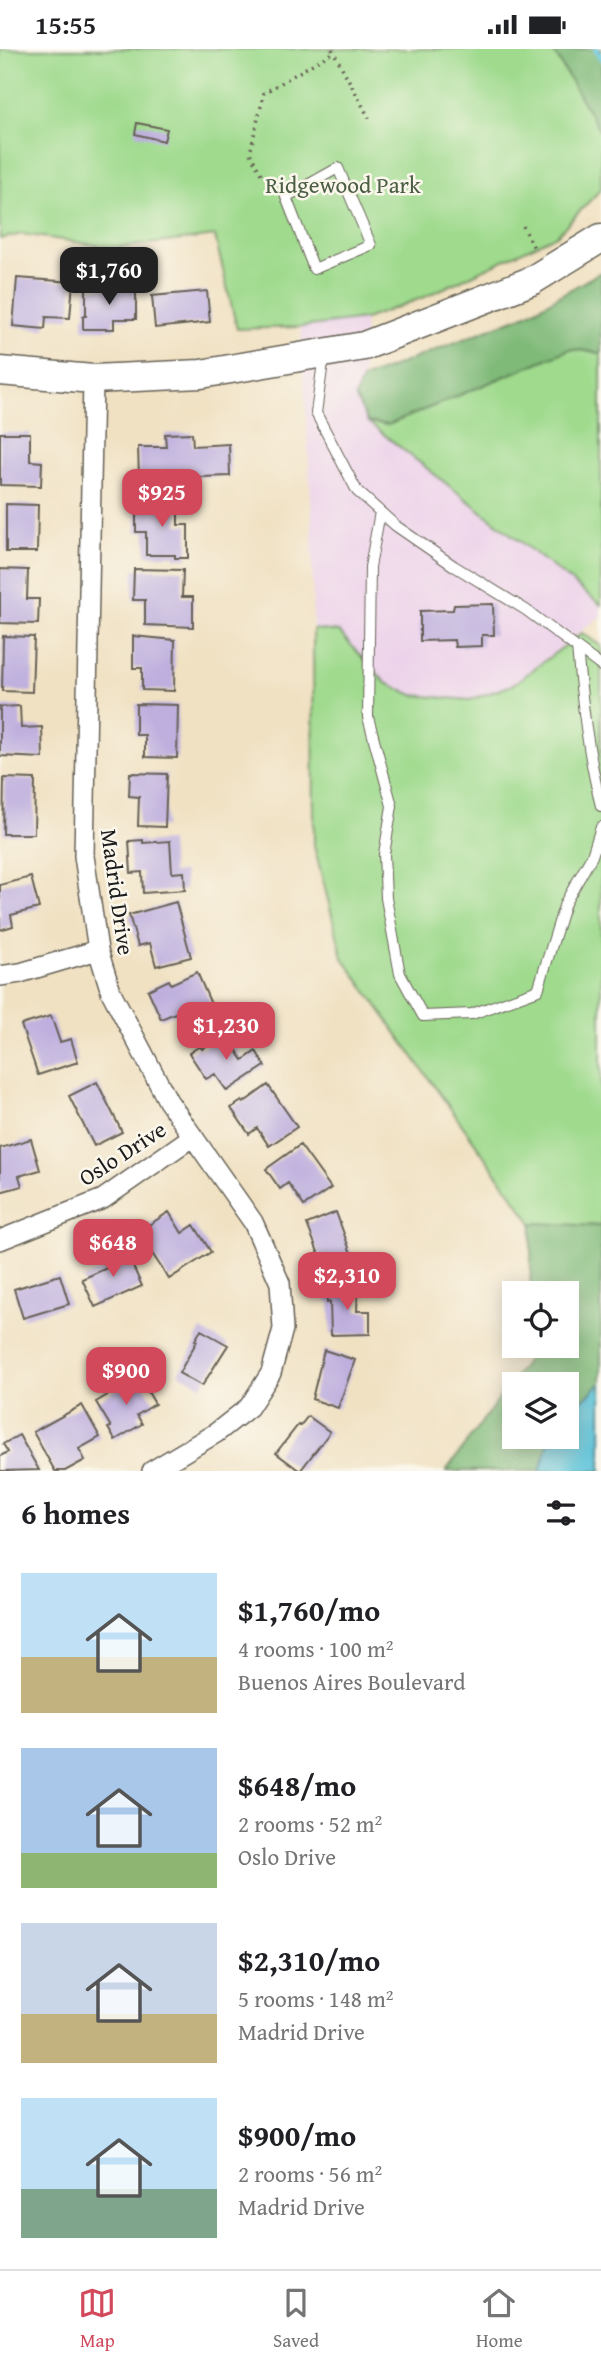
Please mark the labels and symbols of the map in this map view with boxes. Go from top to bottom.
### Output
park label: Ridgewood Park [265,168,421,201]
pin: $1,760 [52,247,166,307]
pin: $925 [121,469,203,529]
street label: Madrid Drive [93,827,143,957]
pin: $1,230 [169,1003,283,1062]
street label: Oslo Drive [72,1112,172,1194]
pin: $648 [72,1219,154,1279]
pin: $2,310 [290,1253,404,1312]
pin: $900 [85,1347,167,1407]

